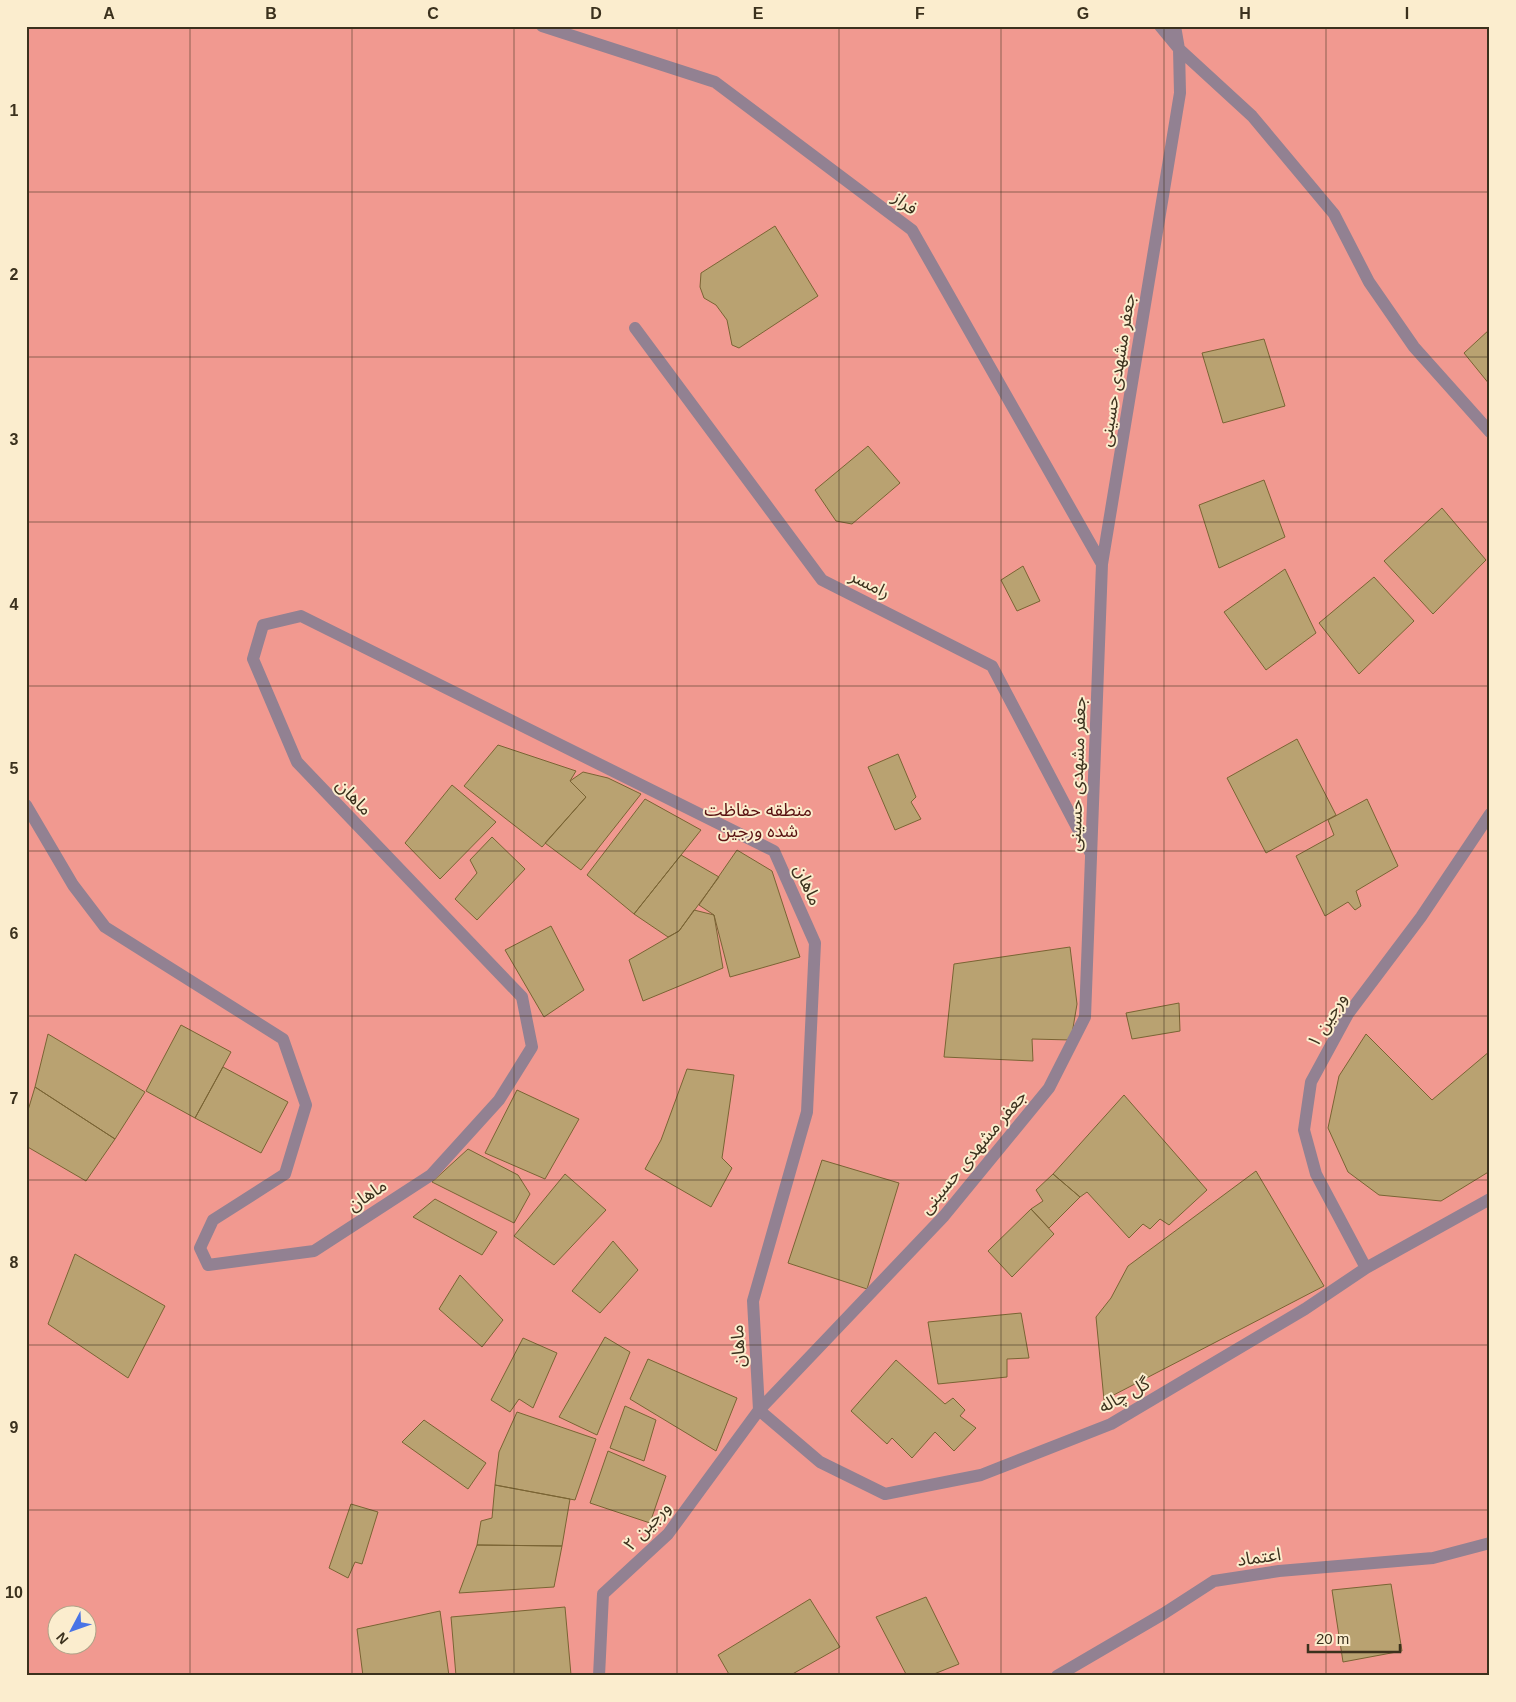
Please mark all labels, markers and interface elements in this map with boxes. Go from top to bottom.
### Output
text: A [103,5,115,22]
text: B [265,5,277,22]
text: C [427,5,439,22]
text: D [590,5,602,22]
text: E [753,5,764,22]
text: F [915,5,925,22]
text: G [1077,5,1089,22]
text: H [1239,5,1251,22]
text: I [1405,5,1409,22]
text: 1 [10,102,19,119]
street label: فراز [887,187,921,219]
text: 2 [10,266,19,283]
street label: جعفر مشهدی حسینی [1095,292,1140,448]
text: 3 [10,431,19,448]
street label: رامسر [845,565,893,603]
text: 4 [10,596,19,613]
street label: جعفر مشهدی حسینی [1064,696,1091,852]
text: 5 [10,760,19,777]
street label: ماهان [331,775,376,820]
park label: منطقه حفاظت شده ورجین [704,800,812,842]
street label: ماهان [789,861,826,909]
text: 6 [10,925,19,942]
street label: ورجین ۱ [1303,989,1352,1051]
street label: جعفر مشهدی حسینی [915,1086,1031,1219]
text: 7 [10,1090,19,1107]
street label: ماهان [344,1175,391,1216]
text: 8 [10,1254,19,1271]
street label: ماهان [727,1324,750,1368]
street label: گل چاله [1095,1373,1154,1418]
text: 9 [10,1419,19,1436]
street label: ورجین ۲ [619,1497,675,1555]
street label: اعتماد [1236,1544,1282,1570]
text: 10 [5,1584,23,1601]
north arrow [48,1604,98,1654]
scale bar [1308,1622,1401,1654]
text: N [53,1629,72,1648]
text: 20 m [1316,1630,1349,1647]

